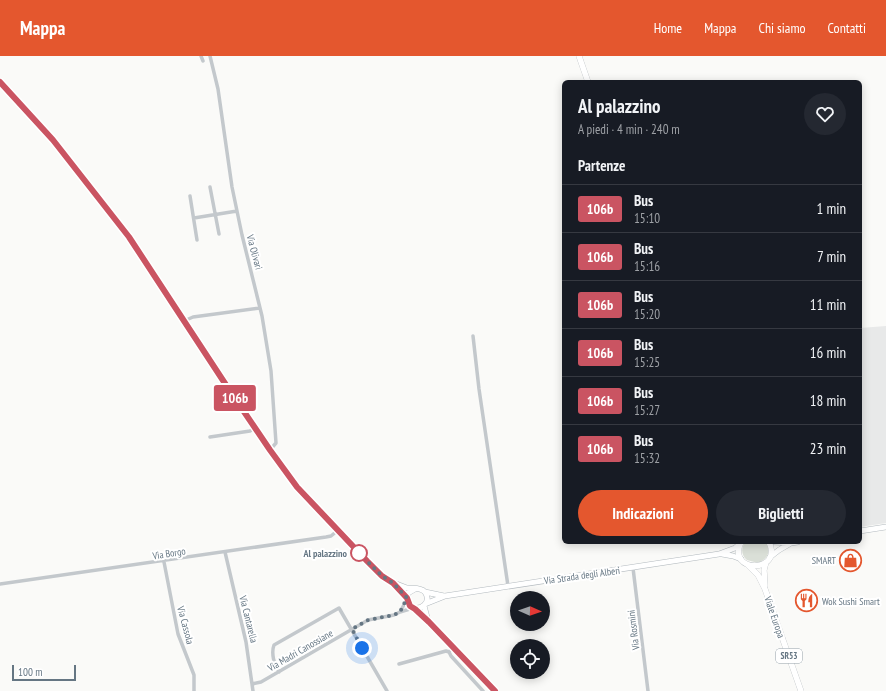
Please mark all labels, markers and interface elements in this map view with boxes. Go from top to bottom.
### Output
text: Mappa [20,16,65,40]
text: Home [654,19,682,37]
text: Mappa [704,19,736,37]
text: Chi siamo [758,19,806,37]
text: Contatti [828,19,866,37]
button: heart [804,93,846,135]
text: Al palazzino [578,94,661,118]
text: A piedi · 4 min · 240 m [578,121,680,138]
text: Partenze [578,156,625,175]
text: Bus [634,191,653,210]
text: 1 min [816,199,846,218]
text: 106b [587,200,613,218]
text: 15:10 [634,210,660,227]
street label: Via Olivari [243,232,265,271]
text: Bus [634,239,653,258]
text: 7 min [817,247,846,266]
text: 106b [587,248,613,266]
text: 15:16 [634,258,660,275]
text: Bus [634,287,653,306]
text: 11 min [810,295,846,314]
text: 106b [587,296,613,314]
text: 15:20 [634,306,660,323]
text: Bus [634,335,653,354]
text: 16 min [810,343,846,362]
text: 106b [587,344,613,362]
text: 15:25 [634,354,660,371]
text: Bus [634,383,653,402]
line badge: 106b [207,385,263,411]
text: 106b [222,389,248,407]
text: 18 min [810,391,846,410]
text: 106b [587,392,613,410]
text: 15:27 [634,402,660,419]
text: Bus [634,431,653,450]
text: 23 min [810,439,846,458]
text: 106b [587,440,613,458]
text: 15:32 [634,450,660,467]
button: Indicazioni [578,490,708,536]
button: Biglietti [716,490,846,536]
street label: Via Borgo [151,544,187,563]
marker: Al palazzino [350,544,368,562]
place label: Al palazzino [303,547,348,560]
shop icon: SMART [838,547,864,573]
place label: SMART [812,554,837,567]
street label: Via Strada degli Alberi [542,564,621,587]
restaurant icon: Wok Sushi Smart [793,588,819,614]
north arrow [510,591,550,631]
map controls [510,591,550,679]
street label: Via Cantarella [236,593,261,644]
street label: Viale Europa [761,594,788,640]
place label: Wok Sushi Smart [822,595,880,608]
street label: Via Cassola [174,604,197,646]
street label: Via Rosmini [625,609,643,652]
street label: Via Madri Canossiane [264,626,335,675]
your location [352,638,372,658]
button: locate [510,639,550,679]
road number: SR53 [776,649,802,663]
scale bar [12,663,76,682]
text: 100 m [18,665,42,679]

